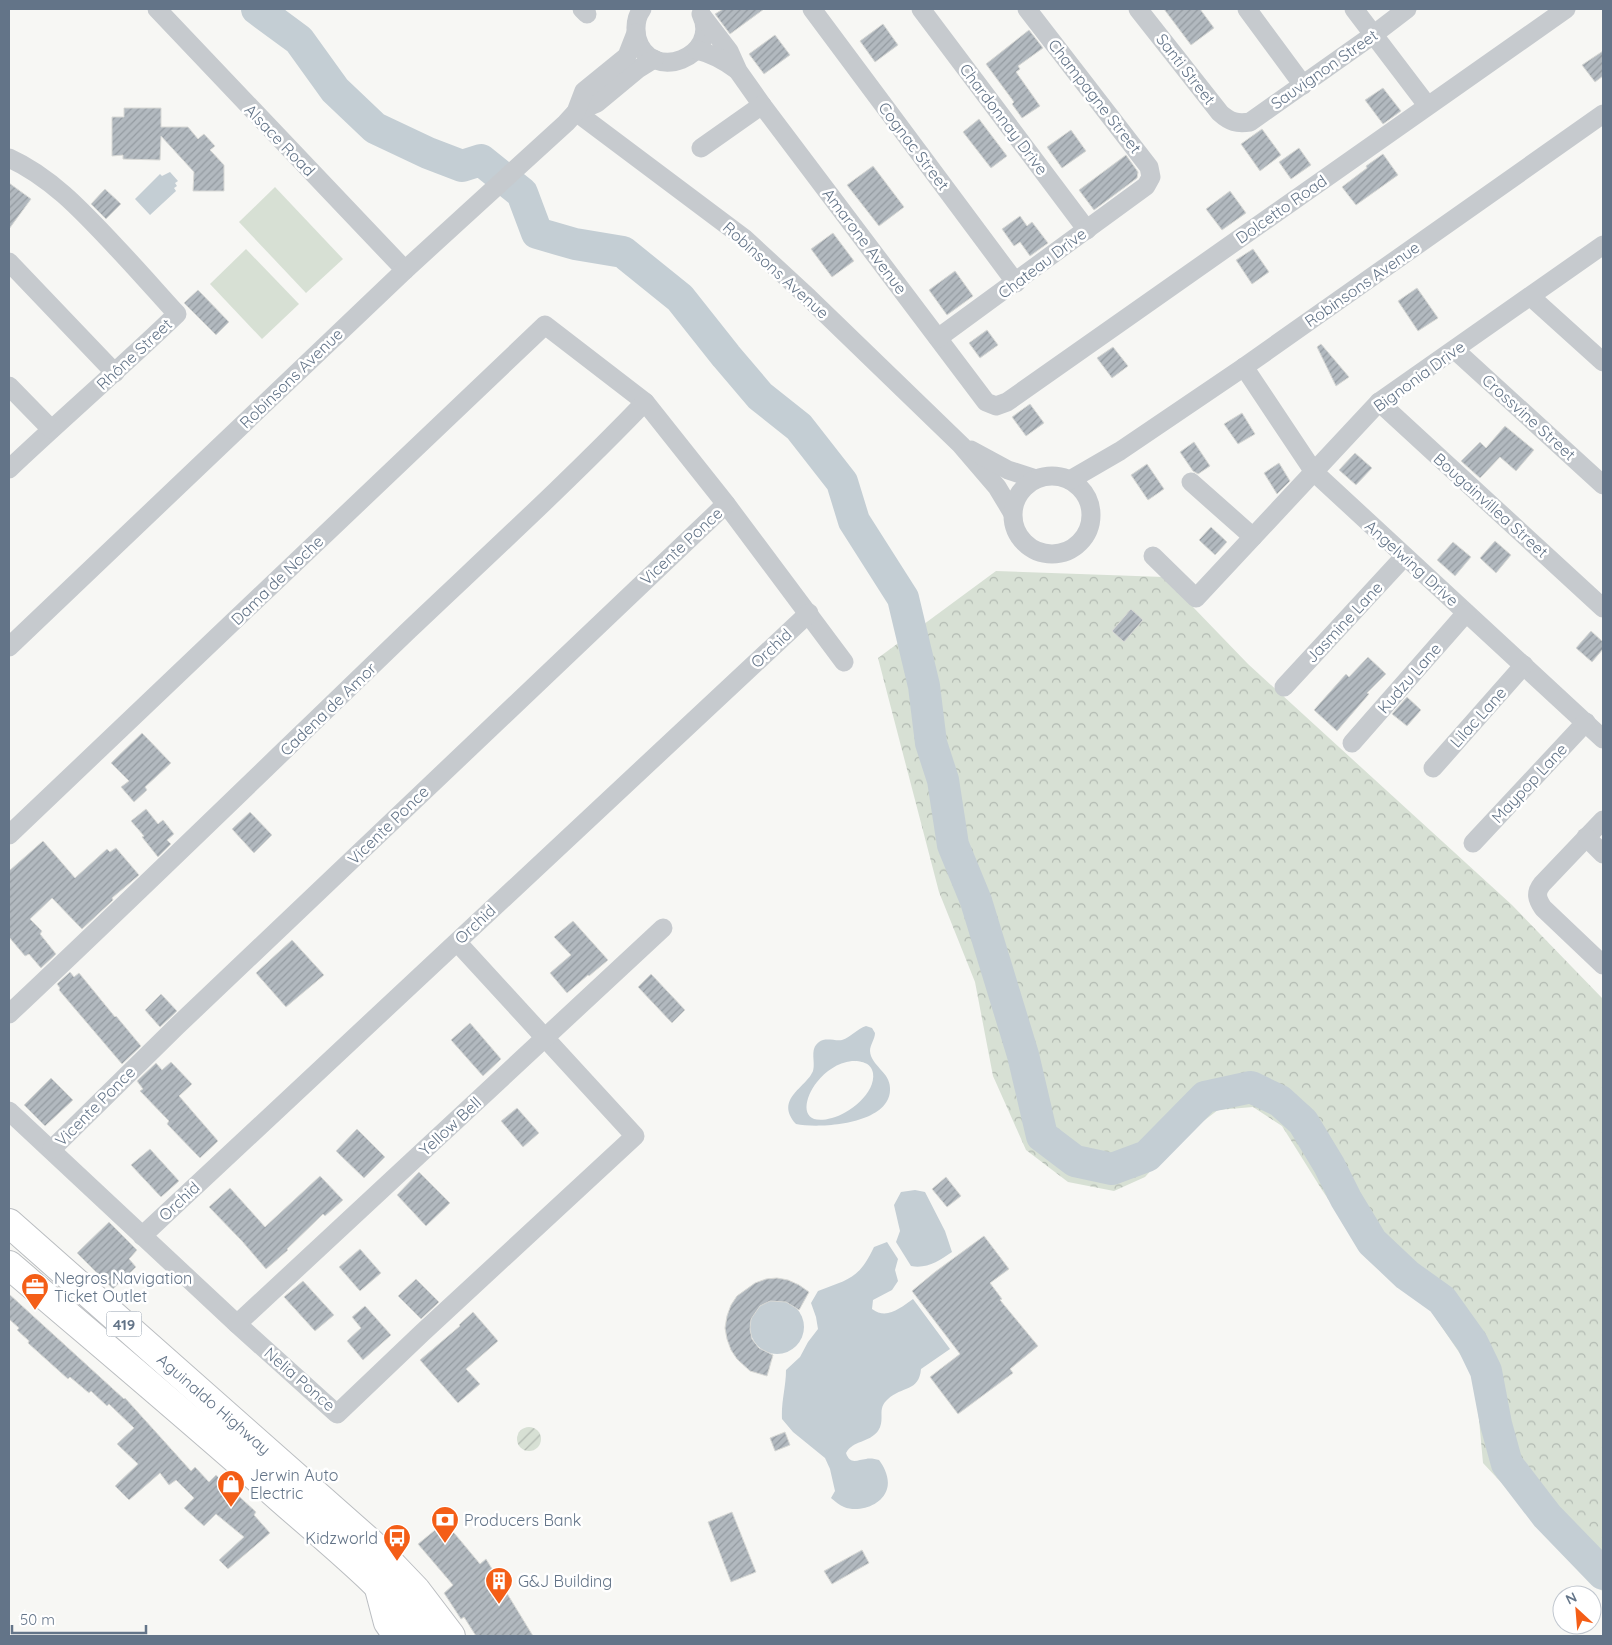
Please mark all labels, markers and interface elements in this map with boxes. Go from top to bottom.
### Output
street label: Sauvignon Street [1267,25,1381,113]
street label: Santi Street [1152,29,1220,109]
street label: Champagne Street [1044,35,1146,157]
street label: Chardonnay Drive [956,59,1052,179]
street label: Cognac Street [874,98,954,194]
street label: Alsace Road [241,100,319,180]
street label: Dolcetto Road [1232,170,1330,248]
street label: Amarone Avenue [819,184,911,298]
street label: Robinsons Avenue [719,217,833,323]
street label: Chateau Drive [994,223,1090,303]
street label: Robinsons Avenue [1301,237,1423,331]
street label: Rhône Street [92,314,176,394]
street label: Robinsons Avenue [235,324,347,432]
street label: Bignonia Drive [1369,336,1469,416]
street label: Crossvine Street [1478,370,1580,464]
street label: Bougainvillea Street [1430,448,1552,562]
street label: Vicente Ponce [636,503,726,589]
street label: Angelwing Drive [1361,516,1463,610]
street label: Dama de Noche [227,531,327,629]
street label: Jasmine Lane [1301,577,1387,667]
street label: Orchid [746,624,796,672]
street label: Kudzu Lane [1373,639,1445,717]
street label: Cadena de Amor [276,658,380,760]
street label: Lilac Lane [1446,683,1510,751]
street label: Maypop Lane [1487,739,1571,827]
street label: Vicente Ponce [343,781,433,869]
street label: Orchid [450,900,500,948]
street label: Vicente Ponce [51,1062,139,1150]
street label: Yellow Bell [415,1092,485,1160]
street label: Orchid [154,1177,204,1225]
place label: Negros Navigation Ticket Outlet [54,1268,192,1306]
office icon: Negros Navigation Ticket Outlet [20,1272,50,1311]
road number: 419 [106,1312,142,1336]
street label: Nelia Ponce [260,1343,340,1415]
street label: Aguinaldo Highway [153,1349,275,1459]
place label: Jerwin Auto Electric [250,1465,339,1503]
shop icon: Jerwin Auto Electric [216,1469,246,1508]
bank icon: Producers Bank [430,1505,460,1544]
place label: Producers Bank [464,1510,581,1530]
bus stop icon: Kidzworld [382,1523,412,1562]
place label: Kidzworld [305,1528,378,1548]
building icon: G&J Building [484,1566,514,1605]
place label: G&J Building [518,1571,612,1591]
north arrow [1552,1585,1602,1635]
text: N [1563,1588,1580,1609]
scale bar [12,1602,146,1634]
text: 50 m [20,1610,55,1629]

